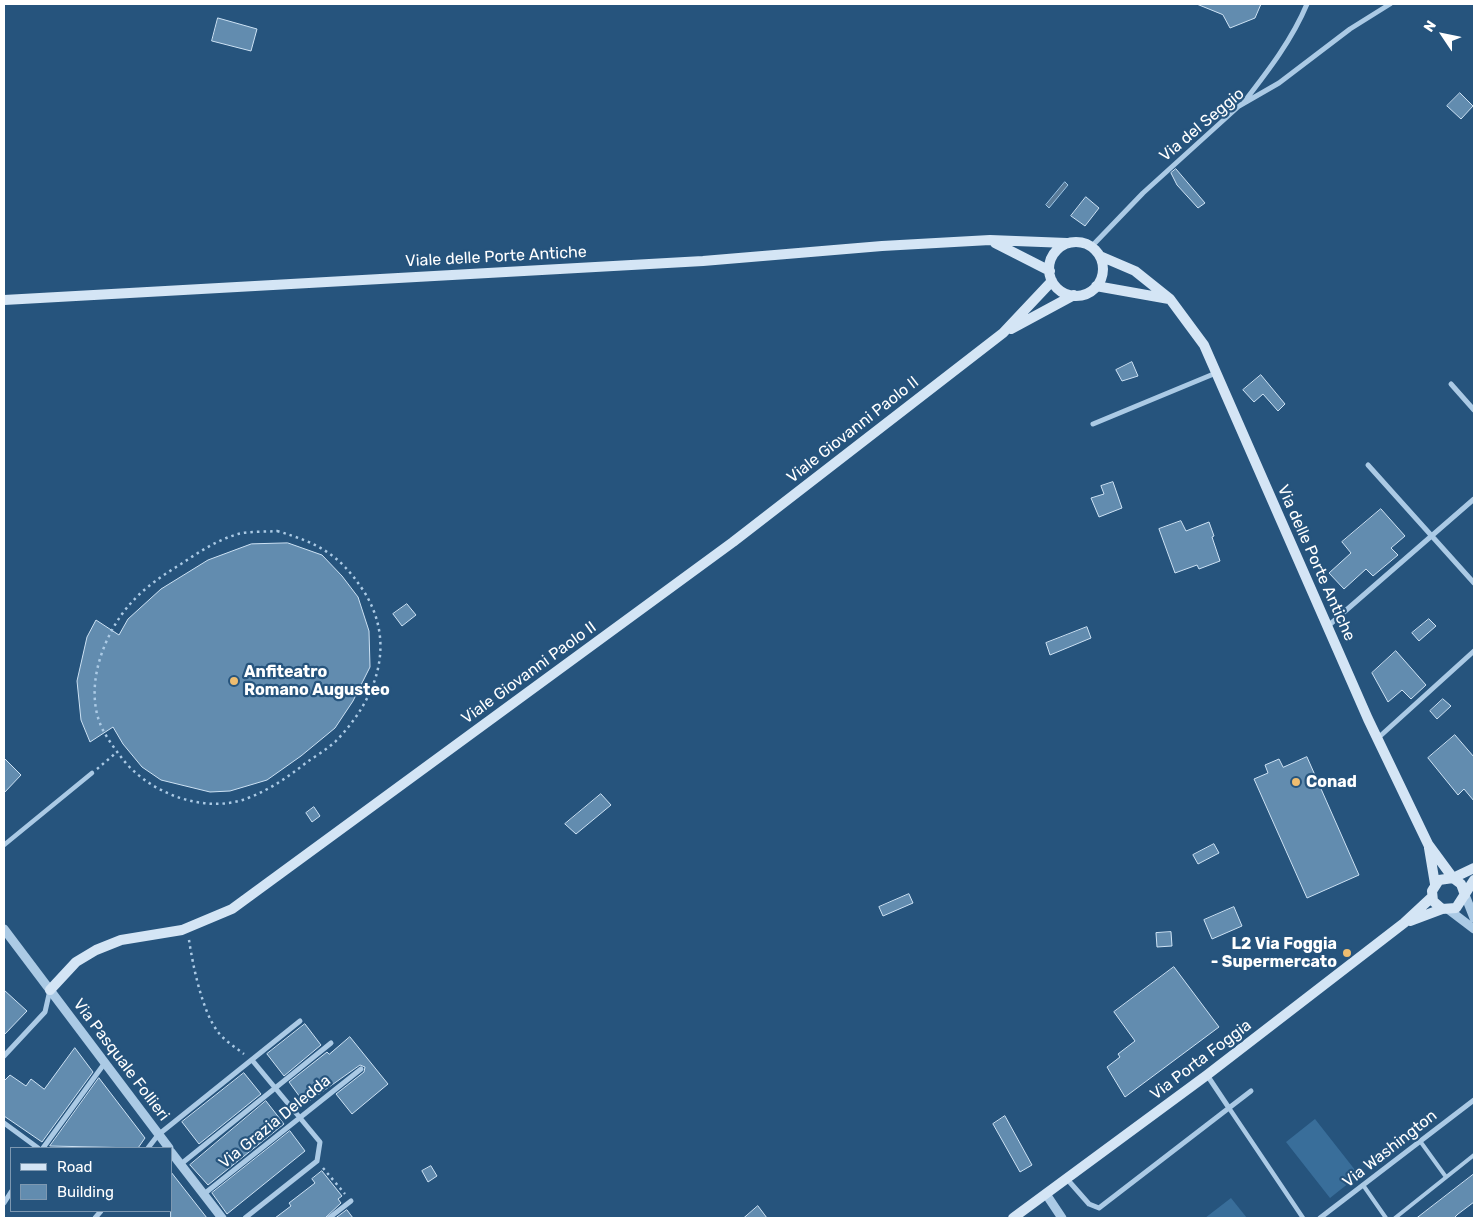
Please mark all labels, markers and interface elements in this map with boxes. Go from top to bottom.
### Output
north arrow [1418,10,1468,60]
text: N [1420,17,1440,35]
street label: Via del Seggio [1156,84,1248,166]
street label: Viale delle Porte Antiche [405,243,587,271]
street label: Viale Giovanni Paolo II [783,373,923,487]
street label: Via delle Porte Antiche [1273,482,1359,644]
street label: Viale Giovanni Paolo II [458,618,600,728]
place label: Anfiteatro Romano Augusteo [244,662,390,700]
marker: Anfiteatro Romano Augusteo [228,675,240,687]
place label: Conad [1306,772,1357,792]
marker: Conad [1290,776,1302,788]
place label: L2 Via Foggia - Supermercato [1211,934,1337,972]
marker: L2 Via Foggia - Supermercato [1341,947,1353,959]
street label: Via Pasquale Follieri [69,995,173,1125]
street label: Via Porta Foggia [1147,1016,1255,1104]
street label: Via Grazia Deledda [215,1071,335,1173]
street label: Via Washington [1339,1106,1441,1192]
legend [10,1147,172,1212]
text: Road [57,1158,93,1176]
text: Building [57,1183,114,1201]

